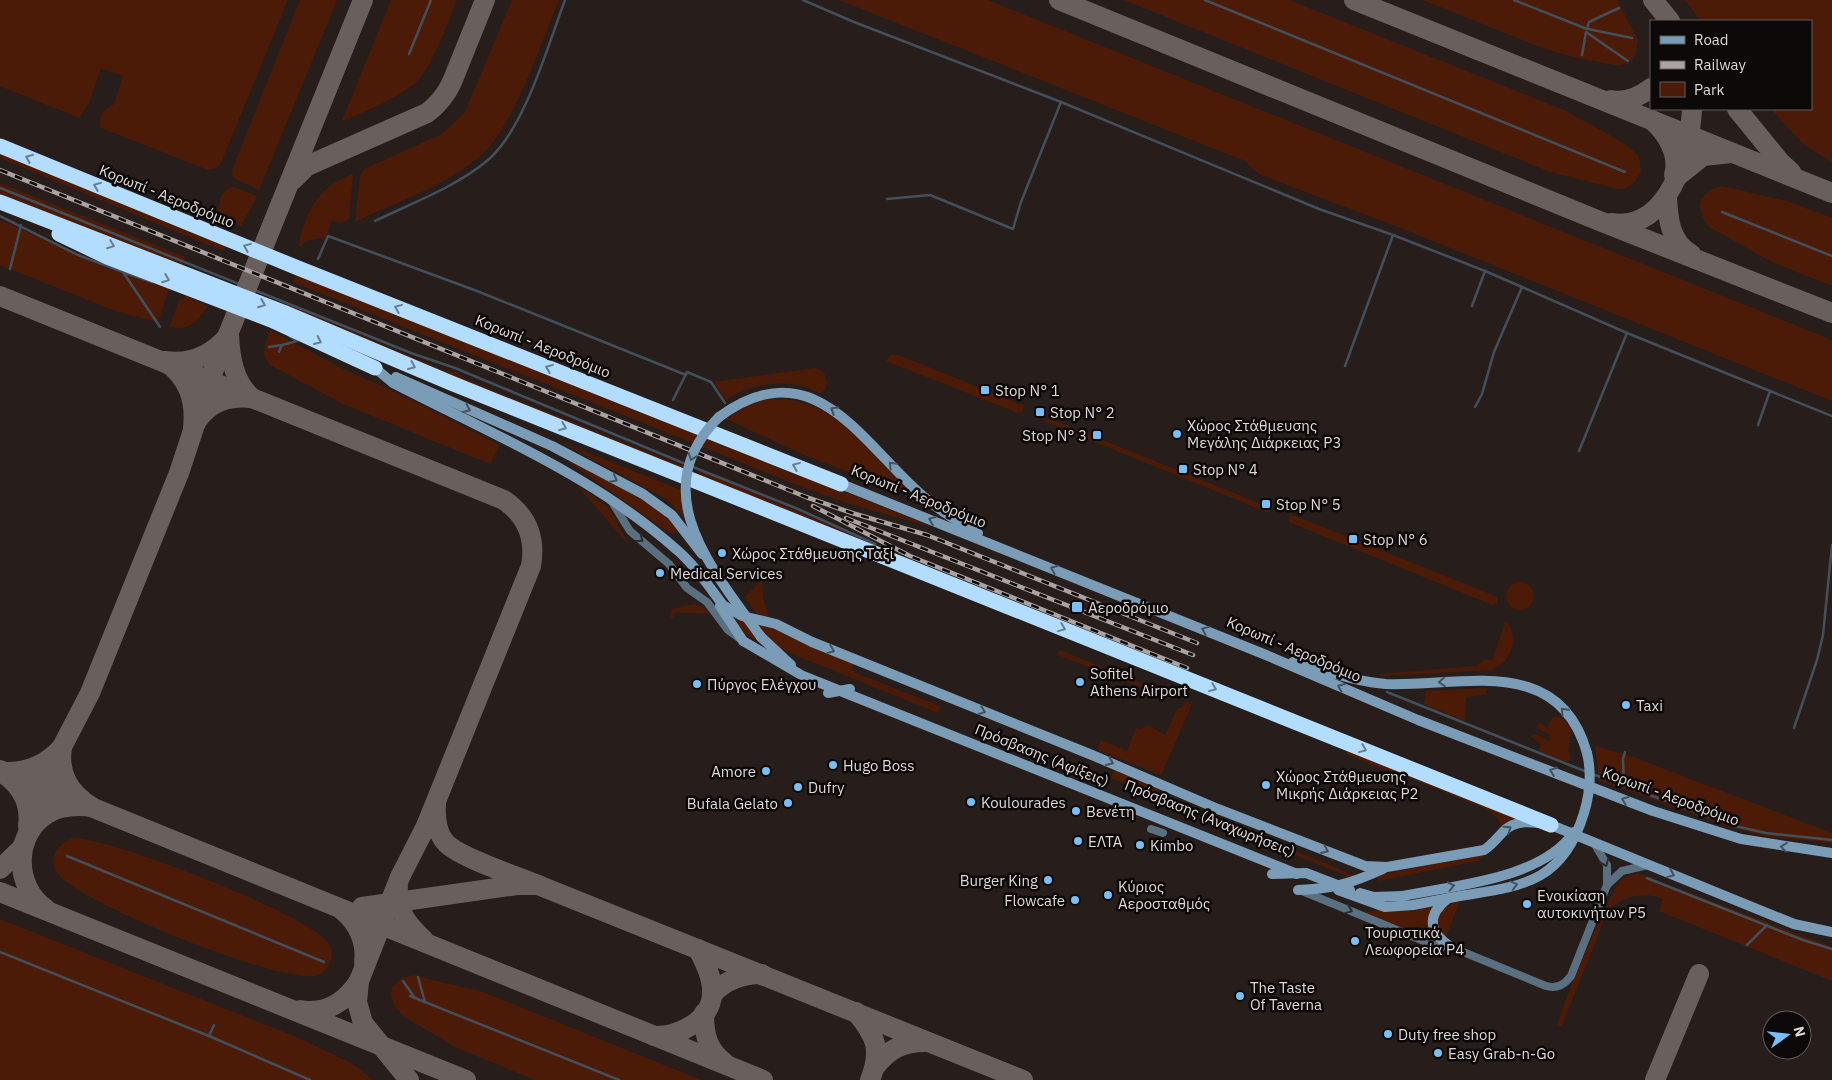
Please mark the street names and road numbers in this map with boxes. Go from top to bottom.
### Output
street label: Κορωπί - Αεροδρόμιο [97,160,237,232]
street label: Κορωπί - Αεροδρόμιο [473,310,613,382]
street label: Κορωπί - Αεροδρόμιο [849,460,989,532]
street label: Κορωπί - Αεροδρόμιο [1224,612,1364,686]
street label: Πρόσβασης (Αφίξεις) [972,719,1112,791]
street label: Κορωπί - Αεροδρόμιο [1600,762,1742,830]
street label: Πρόσβασης (Αναχωρήσεις) [1122,775,1298,861]

